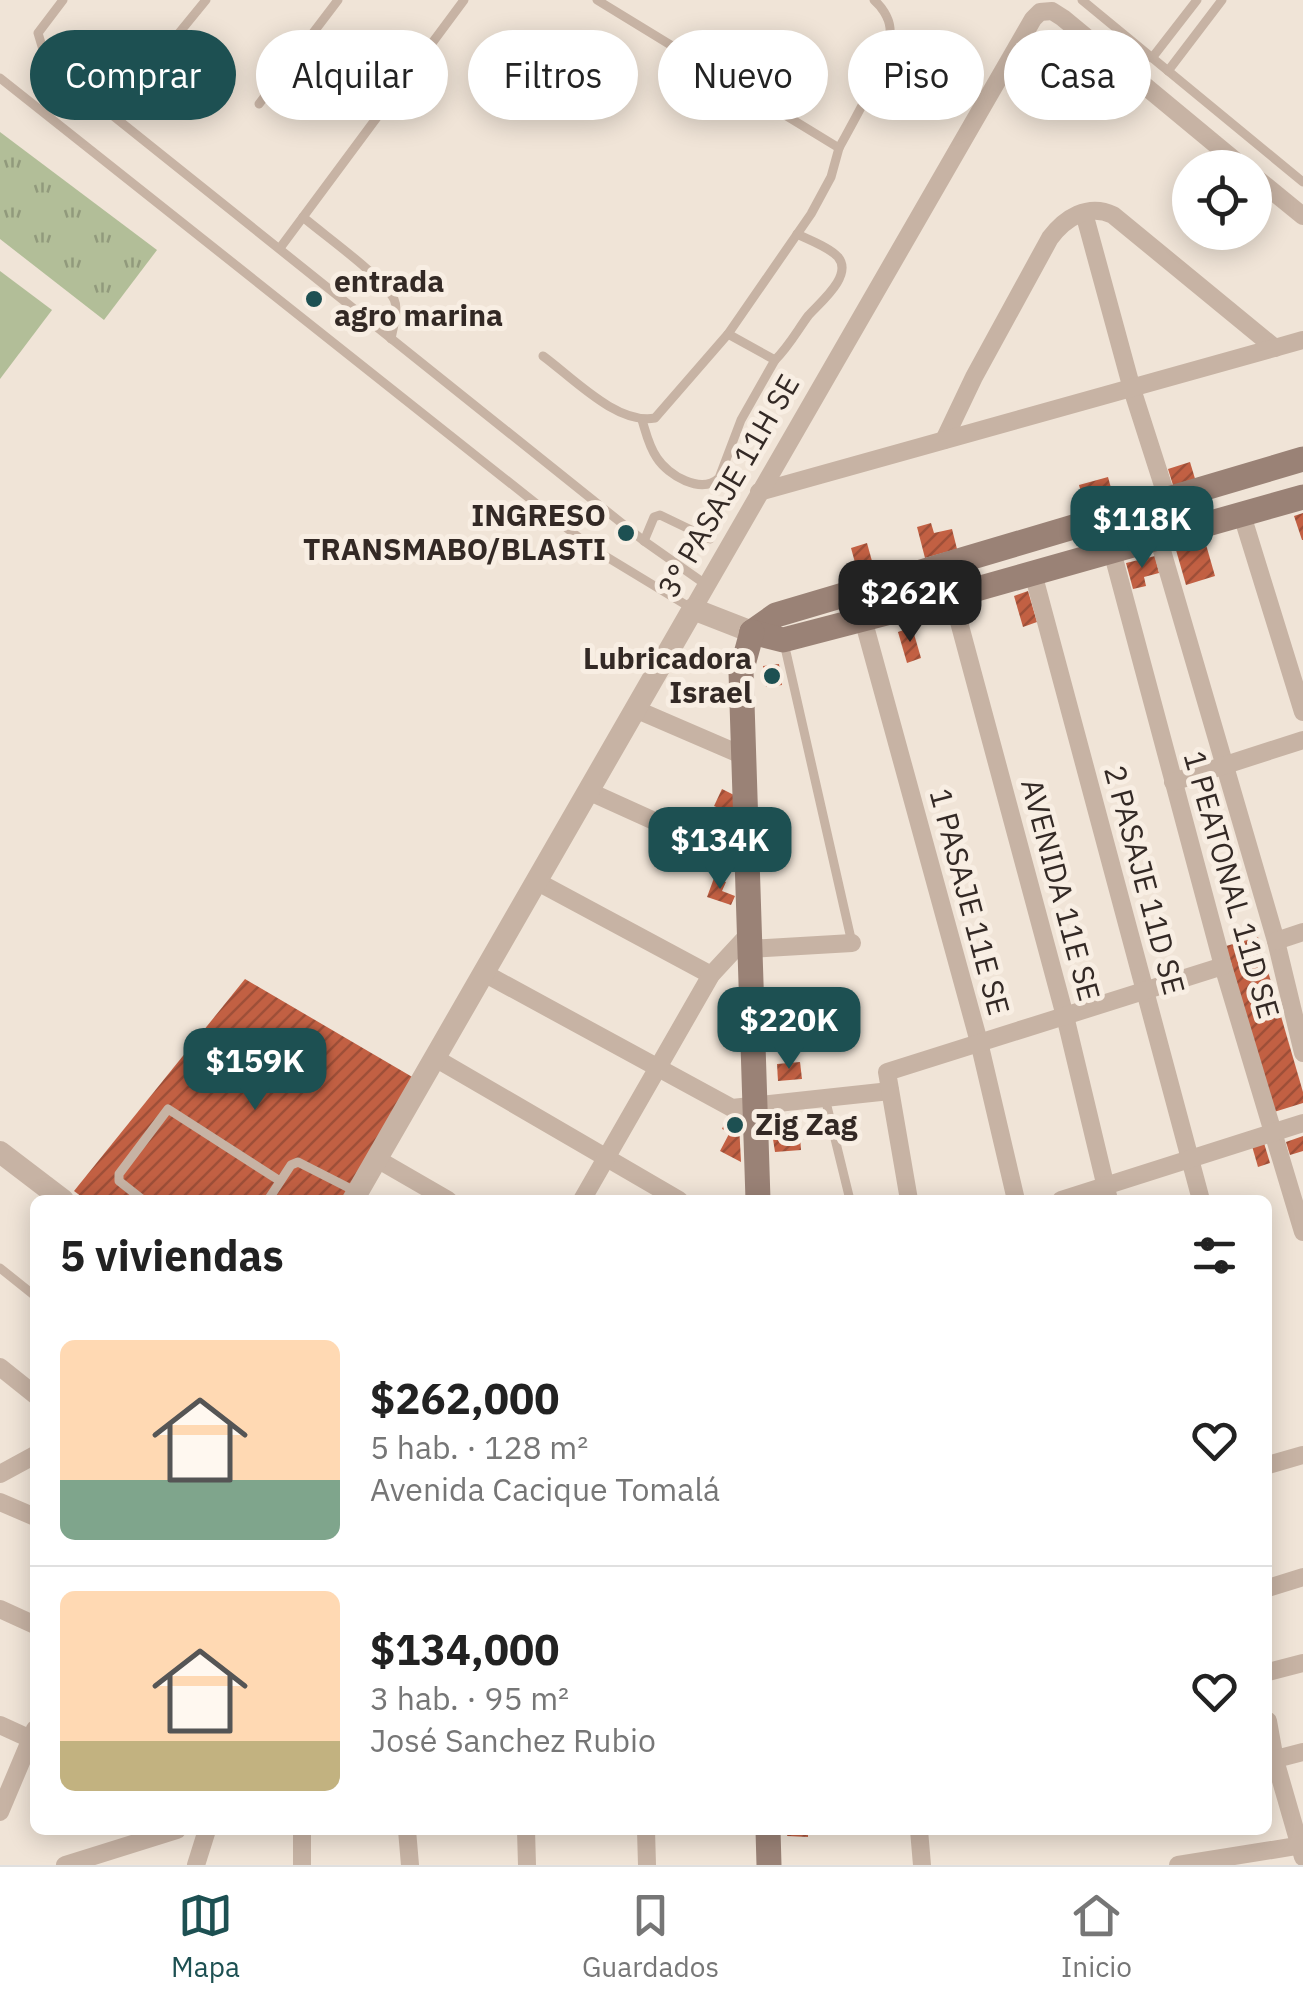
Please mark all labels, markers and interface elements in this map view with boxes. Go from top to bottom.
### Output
chip: Comprar [30,30,236,120]
chip: Alquilar [256,30,448,120]
chip: Filtros [468,30,638,120]
chip: Nuevo [658,30,828,120]
chip: Piso [848,30,984,120]
chip: Casa [1004,30,1151,120]
map controls [1172,150,1272,250]
button: locate [1172,150,1272,250]
place label: entrada agro marina [334,261,503,334]
marker: entrada agro marina [303,288,325,310]
street label: 3° PASAJE 11H SE [648,367,807,604]
pin: $118K [1072,486,1212,571]
place label: INGRESO TRANSMABO/BLASTI [303,495,606,568]
text: $118K [1092,497,1192,539]
marker: INGRESO TRANSMABO/BLASTI [615,522,637,544]
pin: $262K [840,560,980,645]
text: $262K [860,571,960,613]
place label: Lubricadora Israel [583,638,752,711]
marker: Lubricadora Israel [761,665,783,687]
street label: 1 PEATONAL 11D SE [1176,746,1289,1023]
street label: 2 PASAJE 11D SE [1096,761,1195,999]
street label: AVENIDA 11E SE [1013,774,1110,1005]
street label: 1 PASAJE 11E SE [921,784,1019,1019]
pin: $134K [650,807,790,892]
text: $134K [670,818,770,860]
pin: $220K [719,987,859,1072]
text: $220K [739,998,839,1040]
pin: $159K [185,1028,325,1113]
text: $159K [205,1039,305,1081]
place label: Zig Zag [755,1104,858,1143]
marker: Zig Zag [724,1114,746,1136]
text: 5 viviendas [60,1228,284,1283]
icon: filters [1187,1228,1242,1283]
text: $262,000 [370,1371,559,1426]
icon: home [140,1380,260,1500]
icon: heart [1187,1413,1242,1468]
text: 5 hab. · 128 m² [370,1426,588,1468]
text: Avenida Cacique Tomalá [370,1468,720,1510]
text: $134,000 [370,1622,559,1677]
icon: home [140,1631,260,1751]
icon: heart [1187,1664,1242,1719]
text: 3 hab. · 95 m² [370,1677,569,1719]
text: José Sanchez Rubio [370,1719,656,1761]
tab: Mapa [171,1888,240,1985]
tab: Guardados [582,1888,719,1985]
tab: Inicio [1061,1888,1132,1985]

